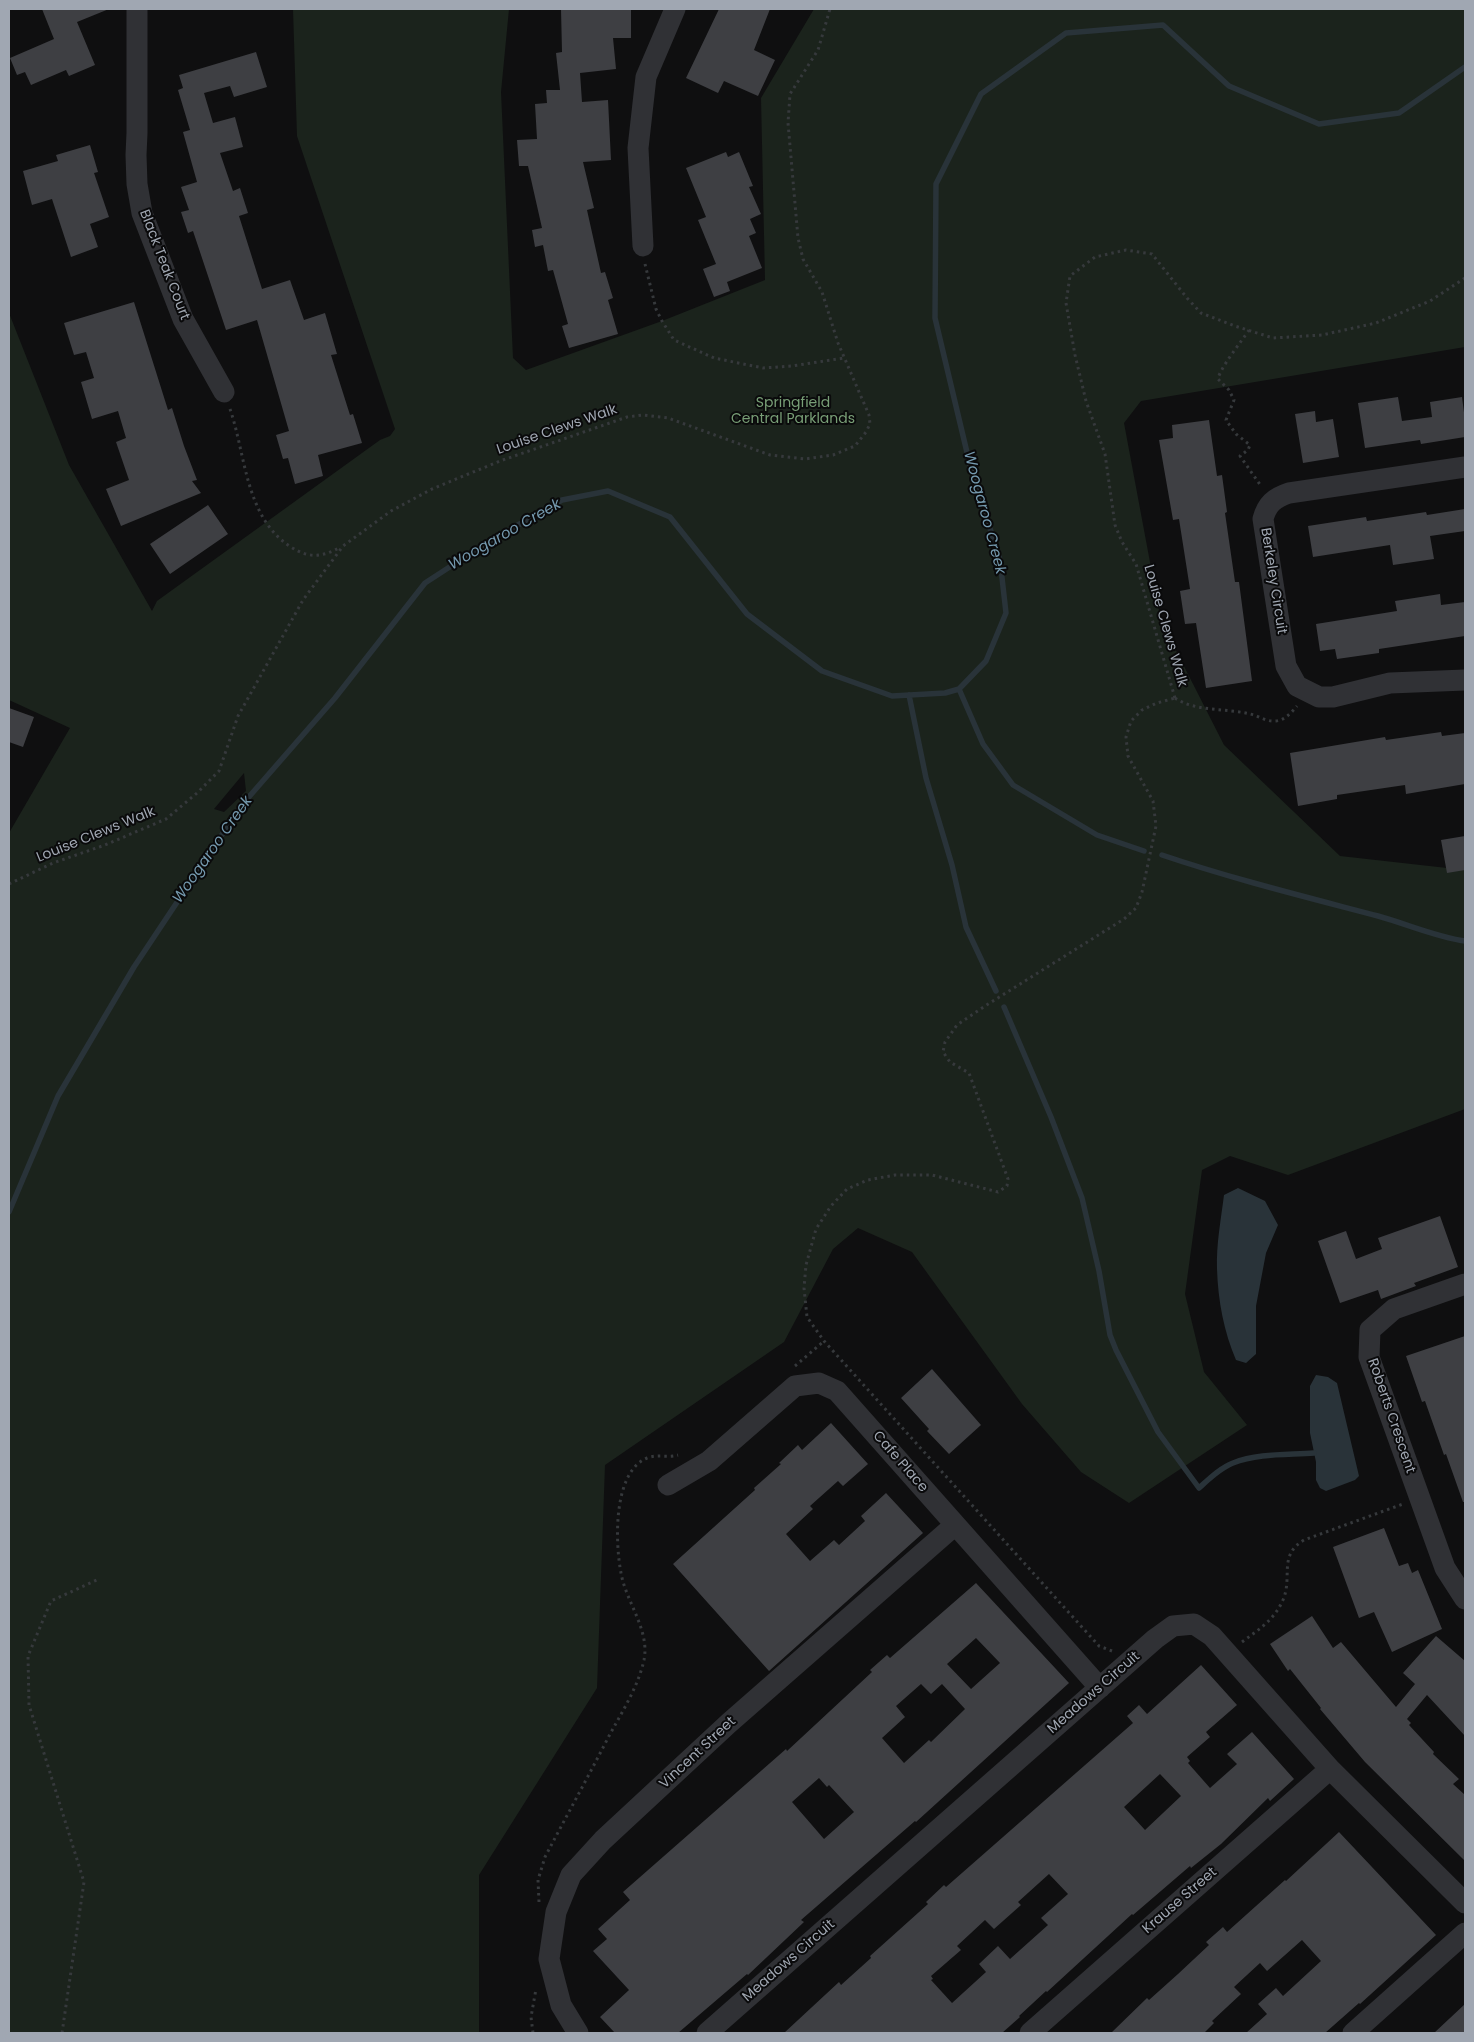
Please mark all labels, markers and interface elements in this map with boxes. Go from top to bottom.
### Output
street label: Black Teak Court [135,208,193,322]
park label: Springfield Central Parklands [731,395,855,428]
street label: Louise Clews Walk [495,401,619,459]
water label: Woogaroo Creek [959,449,1009,577]
water label: Woogaroo Creek [446,495,564,575]
street label: Berkeley Circuit [1256,527,1290,635]
street label: Louise Clews Walk [1140,563,1190,689]
water label: Woogaroo Creek [169,793,257,907]
street label: Louise Clews Walk [34,804,158,866]
street label: Roberts Crescent [1363,1356,1419,1476]
street label: Cafe Place [869,1428,931,1496]
street label: Meadows Circuit [1044,1648,1144,1738]
street label: Vincent Street [656,1713,740,1793]
street label: Krause Street [1139,1864,1221,1938]
street label: Meadows Circuit [739,1916,839,2006]

